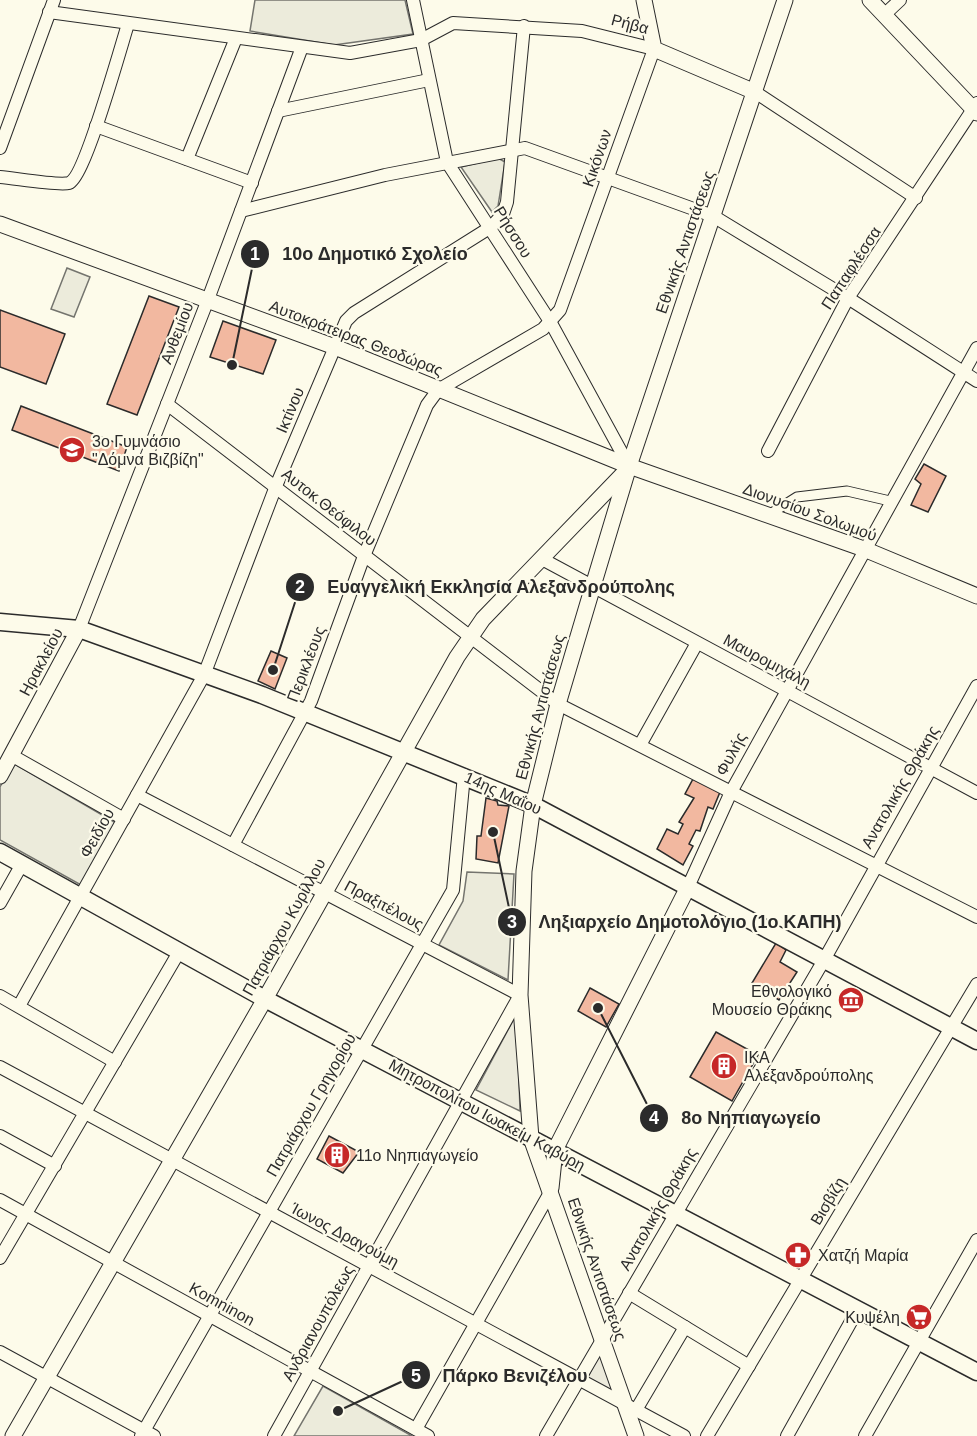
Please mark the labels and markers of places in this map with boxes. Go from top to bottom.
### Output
callout: 10ο Δημοτικό Σχολείο [240,236,480,272]
place label: 3ο Γυμνάσιο "Δόμνα Βιζβίζη" [92,433,204,469]
school or university icon: 3ο Γυμνάσιο "Δόμνα Βιζβίζη" [57,435,87,465]
callout: Ευαγγελική Εκκλησία Αλεξανδρούπολης [285,569,688,605]
callout: Ληξιαρχείο Δημοτολόγιο (1ο ΚΑΠΗ) [497,904,854,940]
place label: Εθνολογικό Μουσείο Θράκης [712,983,832,1018]
museum icon: Εθνολογικό Μουσείο Θράκης [836,985,866,1015]
place label: ΙΚΑ Αλεξανδρούπολης [744,1049,874,1085]
building icon: ΙΚΑ Αλεξανδρούπολης [709,1051,739,1081]
callout: 8ο Νηπιαγωγείο [639,1100,833,1136]
building icon: 11ο Νηπιαγωγείο [322,1140,352,1170]
place label: 11ο Νηπιαγωγείο [356,1147,478,1164]
pharmacy icon: Χατζή Μαρία [783,1240,813,1270]
place label: Χατζή Μαρία [818,1247,909,1265]
supermarket icon: Κυψέλη [904,1302,934,1332]
place label: Κυψέλη [845,1309,900,1326]
callout: Πάρκο Βενιζέλου [401,1357,600,1393]

